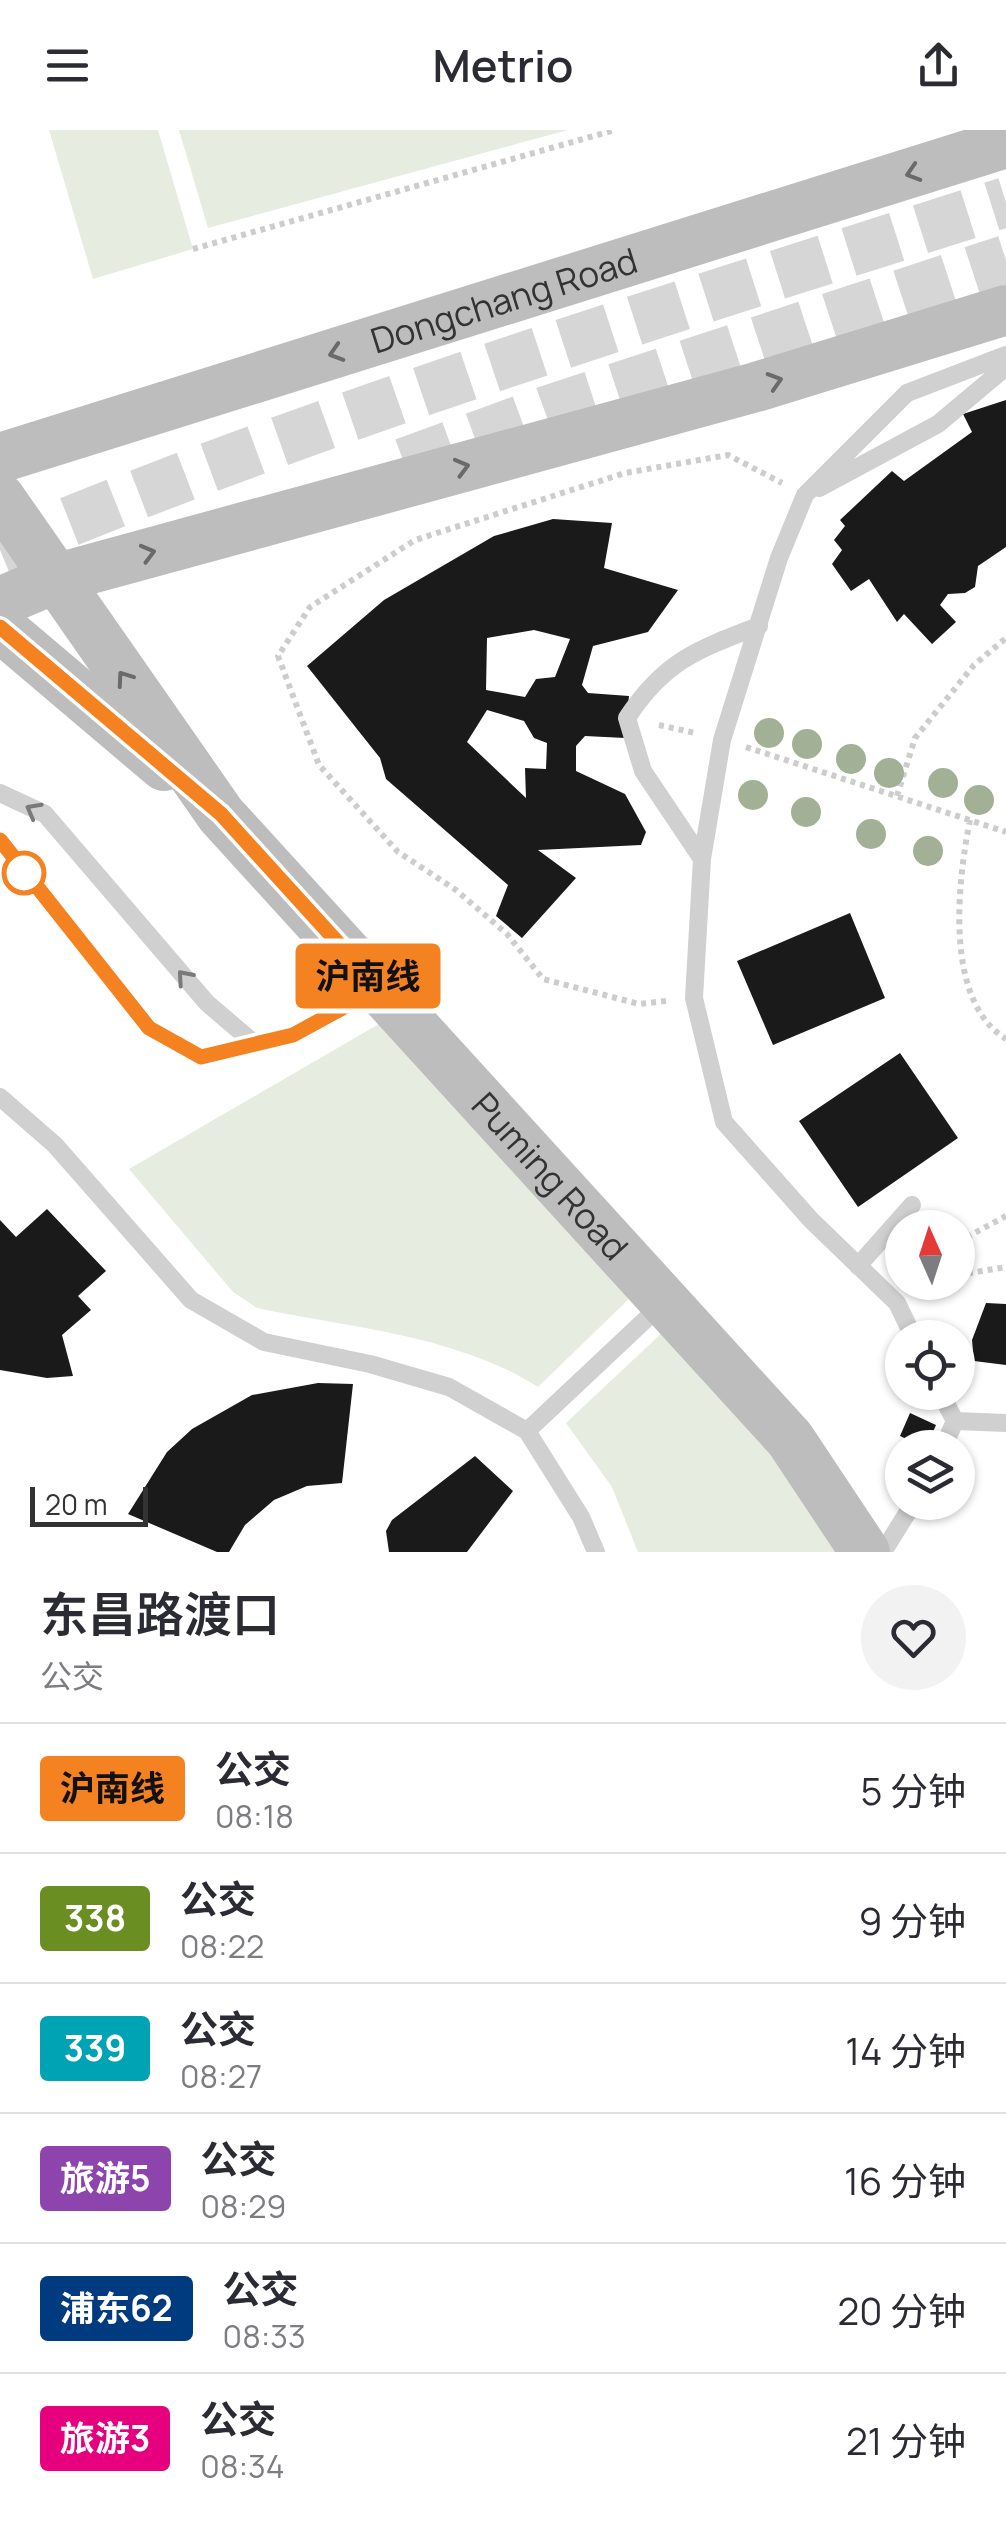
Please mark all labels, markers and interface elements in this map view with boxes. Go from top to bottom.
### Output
text: Metrio [433,34,573,96]
icon: menu [40,38,95,93]
icon: share [911,38,966,93]
one-way arrow [905,161,922,181]
street label: Dongchang Road [365,236,643,364]
one-way arrow [328,341,345,362]
one-way arrow [766,372,783,393]
one-way arrow [452,458,470,479]
one-way arrow [139,544,156,565]
one-way arrow [118,671,136,689]
one-way arrow [26,802,44,822]
unlabelled marker [3,852,45,894]
line badge: 沪南线 [310,944,426,1008]
text: 沪南线 [315,952,421,1000]
one-way arrow [178,971,196,989]
street label: Puming Road [461,1082,639,1270]
north arrow [885,1210,975,1300]
map controls [885,1210,975,1520]
button: locate [885,1320,975,1410]
button: layers [885,1430,975,1520]
scale bar [30,1482,148,1526]
text: 20 m [45,1485,107,1523]
text: 东昌路渡口 [40,1581,280,1646]
button: heart [861,1585,966,1690]
text: 公交 [40,1654,104,1698]
text: 公交 [215,1742,291,1794]
text: 沪南线 [60,1764,165,1812]
text: 5 分钟 [860,1764,966,1816]
text: 08:18 [215,1794,294,1838]
text: 公交 [180,1872,256,1924]
text: 338 [64,1894,126,1942]
text: 9 分钟 [859,1894,966,1946]
text: 08:22 [180,1924,264,1968]
text: 公交 [180,2002,256,2054]
text: 339 [64,2024,126,2072]
text: 14 分钟 [845,2024,966,2076]
text: 08:27 [180,2054,262,2098]
text: 公交 [201,2132,277,2184]
text: 旅游5 [60,2154,151,2202]
text: 16 分钟 [844,2154,966,2206]
text: 08:29 [201,2184,286,2228]
text: 公交 [223,2262,299,2314]
text: 浦东62 [60,2284,173,2332]
text: 20 分钟 [838,2284,966,2336]
text: 08:33 [223,2314,306,2358]
text: 公交 [200,2392,276,2444]
text: 旅游3 [60,2414,150,2462]
text: 21 分钟 [846,2414,966,2466]
text: 08:34 [200,2444,285,2488]

